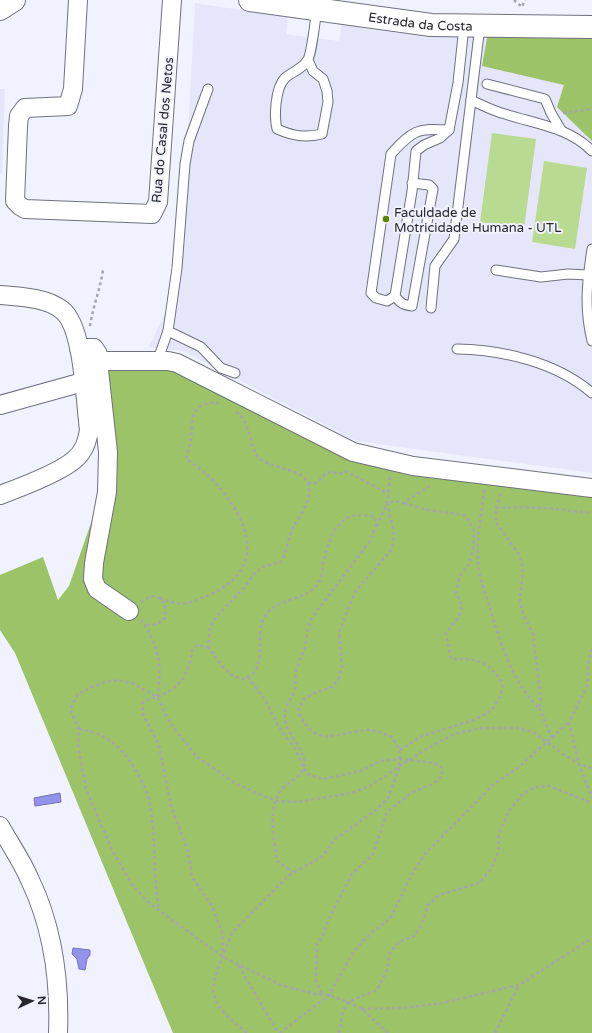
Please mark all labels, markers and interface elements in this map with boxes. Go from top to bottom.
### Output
street label: Estrada da Costa [367,9,473,35]
street label: Rua do Casal dos Netos [149,57,177,204]
place label: Faculdade de Motricidade Humana - UTL [394,205,562,236]
marker: Faculdade de Motricidade Humana - UTL [381,214,391,224]
north arrow [12,981,52,1021]
text: N [35,995,48,1005]

